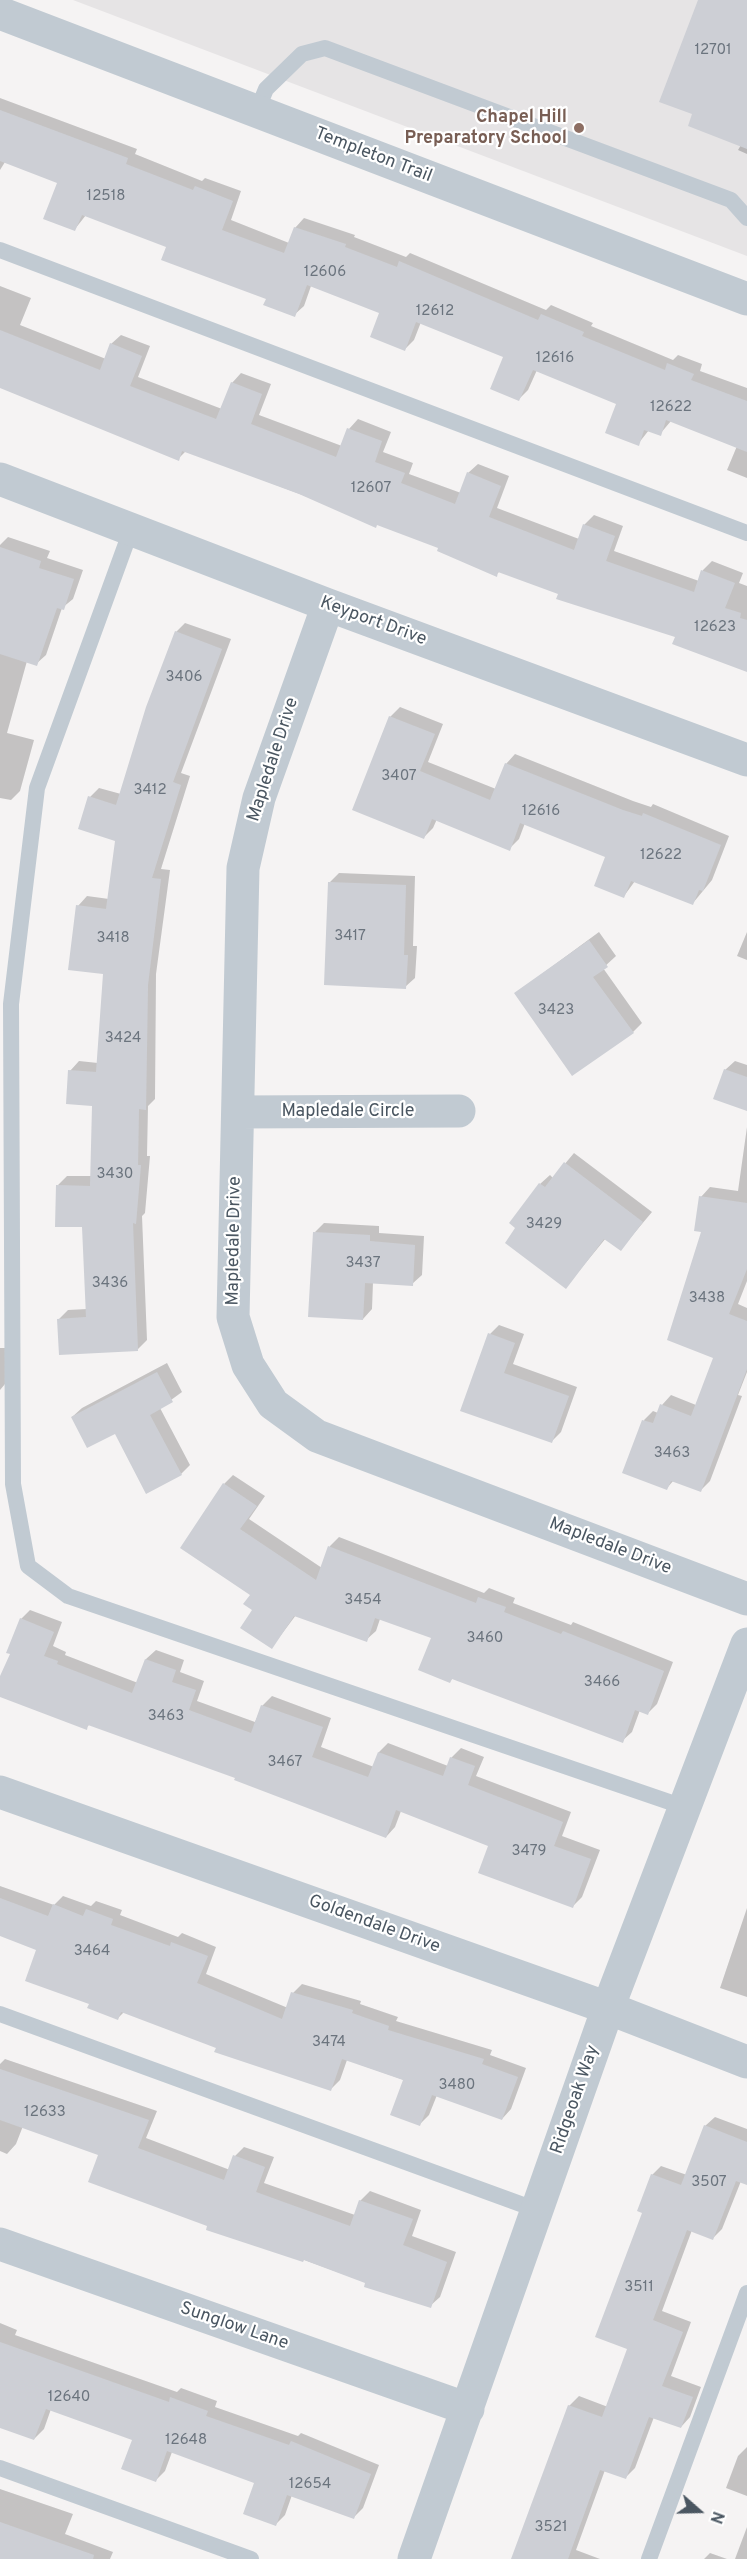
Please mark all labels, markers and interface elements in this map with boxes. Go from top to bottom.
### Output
house number: 12701 [694,42,732,60]
place label: Chapel Hill Preparatory School [404,107,567,150]
marker: Chapel Hill Preparatory School [572,121,586,135]
street label: Templeton Trail [311,124,435,188]
house number: 12518 [87,188,125,206]
house number: 12606 [304,264,346,282]
house number: 12612 [416,303,454,321]
house number: 12616 [536,350,574,368]
house number: 12622 [650,399,692,417]
house number: 12607 [351,480,391,498]
street label: Keyport Drive [317,593,429,651]
house number: 12623 [694,619,736,637]
house number: 3406 [166,669,202,687]
street label: Mapledale Drive [244,695,304,825]
house number: 3407 [381,768,417,786]
house number: 3412 [133,782,167,800]
house number: 12616 [522,803,560,821]
house number: 12622 [640,847,682,865]
house number: 3417 [334,928,366,946]
house number: 3418 [96,930,130,948]
house number: 3423 [538,1002,574,1020]
house number: 3424 [105,1030,141,1048]
street label: Mapledale Circle [282,1101,414,1123]
house number: 3430 [97,1166,133,1184]
street label: Mapledale Drive [223,1176,247,1306]
house number: 3429 [526,1216,562,1234]
house number: 3437 [345,1255,381,1273]
house number: 3436 [92,1275,128,1293]
house number: 3438 [689,1290,725,1308]
house number: 3463 [654,1445,690,1463]
street label: Mapledale Drive [546,1514,674,1580]
house number: 3454 [344,1592,382,1610]
house number: 3460 [467,1630,503,1648]
house number: 3466 [584,1674,620,1692]
house number: 3463 [148,1708,184,1726]
house number: 3467 [268,1754,302,1772]
house number: 3479 [512,1843,546,1861]
street label: Goldendale Drive [305,1891,443,1959]
house number: 3464 [74,1943,110,1961]
house number: 3474 [312,2034,346,2052]
street label: Ridgeoak Way [547,2043,605,2157]
house number: 3480 [439,2077,475,2095]
house number: 12633 [24,2104,66,2122]
house number: 3507 [691,2174,727,2192]
house number: 3511 [624,2279,654,2297]
street label: Sunglow Lane [177,2298,291,2356]
house number: 12640 [48,2389,90,2407]
house number: 12648 [165,2432,207,2450]
house number: 12654 [289,2476,331,2494]
north arrow [669,2481,729,2541]
text: N [705,2508,727,2526]
house number: 3521 [534,2519,568,2537]

